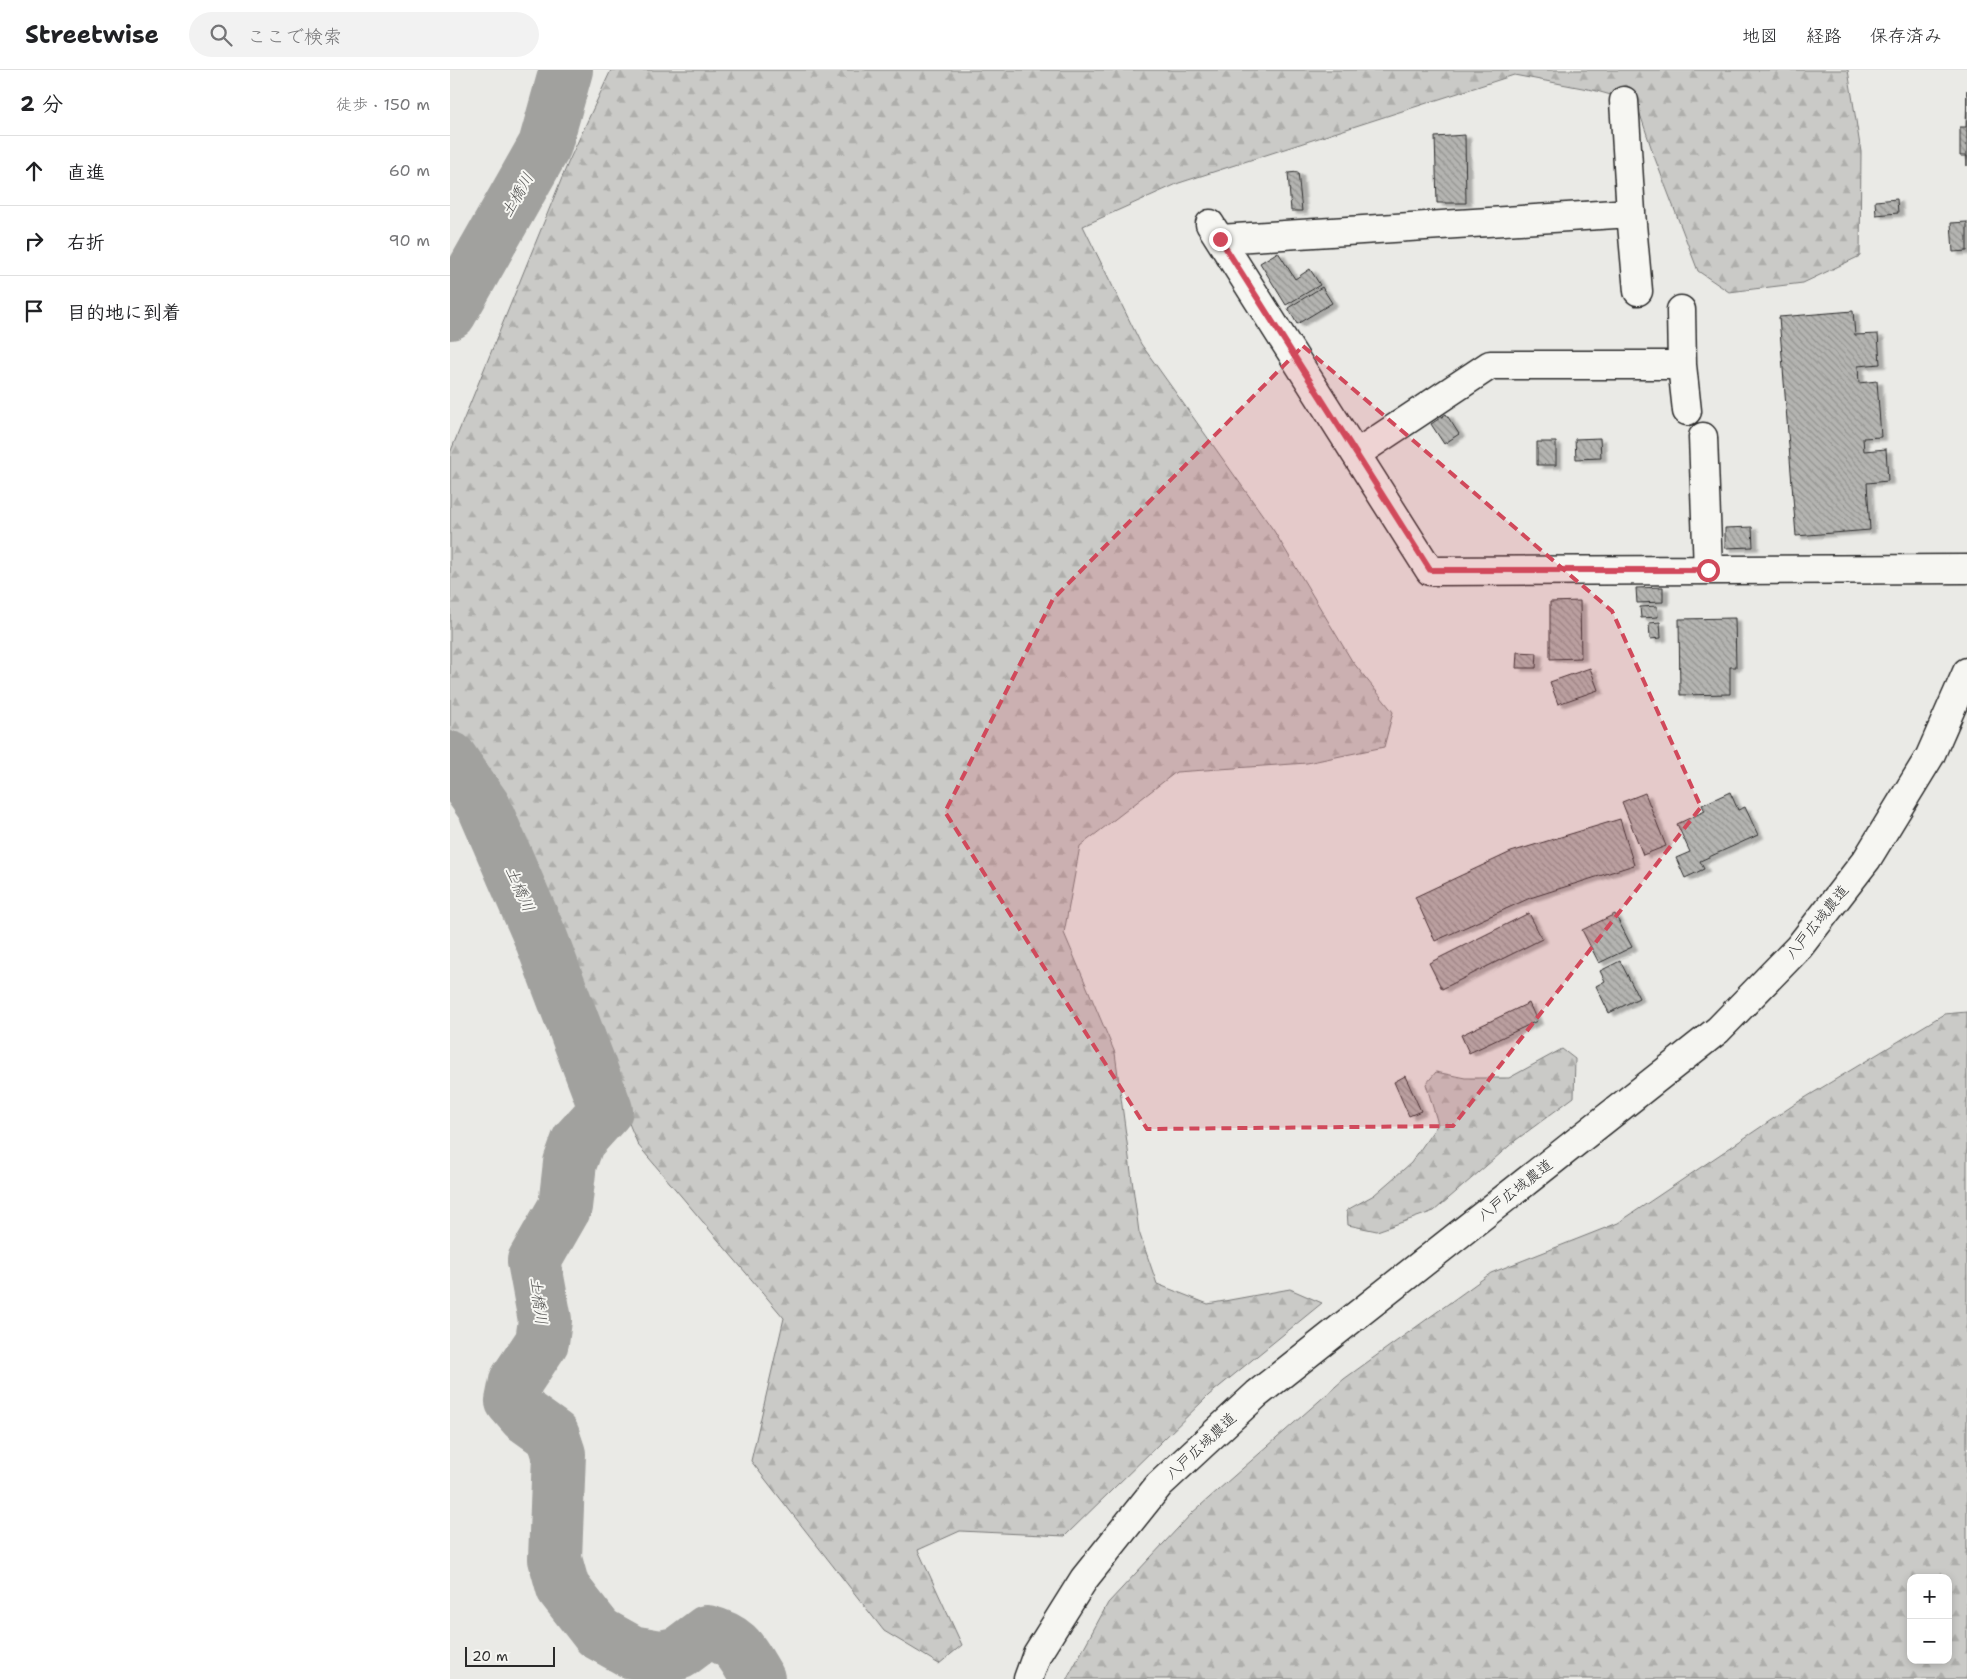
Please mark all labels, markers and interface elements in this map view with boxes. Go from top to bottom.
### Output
search box [189,12,539,57]
text: Streetwise [25,19,159,51]
icon: search [207,21,235,49]
text: ここで検索 [247,24,342,49]
text: 地図 [1742,24,1778,48]
text: 経路 [1806,24,1842,48]
text: 保存済み [1870,24,1942,48]
text: 2 分 [20,90,63,118]
text: 徒歩 · 150 m [336,94,430,115]
icon: ahead [20,157,48,185]
text: 直進 [67,160,105,185]
text: 60 m [389,160,430,181]
water label: 土橋川 [496,169,538,221]
icon: right [20,227,48,255]
route end [1209,228,1232,251]
text: 右折 [67,230,105,255]
text: 90 m [389,230,430,251]
icon: arrive [20,297,48,325]
text: 目的地に到着 [67,300,181,325]
route start [1697,559,1720,582]
water label: 土橋川 [501,863,539,915]
street label: 八戸広域農道 [1781,881,1853,963]
street label: 八戸広域農道 [1473,1154,1557,1226]
water label: 土橋川 [526,1276,552,1326]
street label: 八戸広域農道 [1161,1408,1241,1484]
map controls [1907,1574,1952,1664]
button: + [1907,1574,1952,1619]
button: − [1907,1619,1952,1664]
scale bar [465,1644,555,1667]
text: 20 m [472,1647,508,1665]

